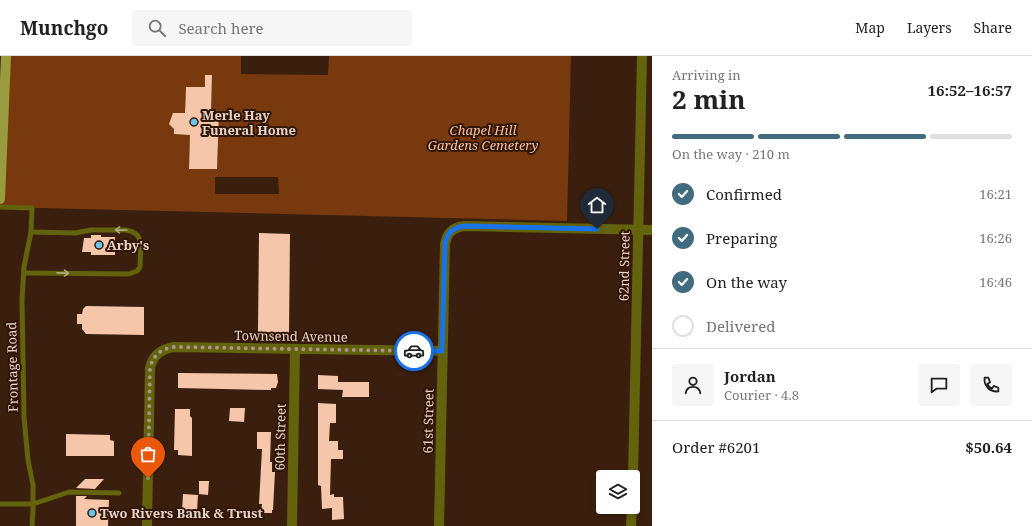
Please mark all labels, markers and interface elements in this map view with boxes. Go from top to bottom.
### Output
search box [132,10,412,46]
text: Munchgo [20,15,108,41]
icon: search [146,17,168,39]
text: Search here [178,18,264,38]
text: Map [855,18,885,37]
text: Layers [907,18,952,37]
text: Share [974,18,1012,37]
text: Arriving in [672,66,741,84]
text: 16:52–16:57 [928,80,1012,100]
text: 2 min [672,81,746,117]
place label: Merle Hay Funeral Home [202,106,296,139]
marker: Merle Hay Funeral Home [189,117,199,127]
park label: Chapel Hill Gardens Cemetery [428,121,538,154]
text: On the way · 210 m [672,145,790,163]
icon: check [672,183,694,205]
text: Confirmed [706,184,782,204]
text: 16:21 [979,185,1012,203]
pin [580,188,614,229]
icon: home [586,194,608,216]
one-way arrow [114,227,127,234]
icon: check [672,227,694,249]
text: Preparing [706,228,777,248]
text: 16:26 [979,229,1012,247]
street label: 62nd Street [614,230,634,301]
place label: Arby's [107,236,149,254]
marker: Arby's [94,240,104,250]
one-way arrow [56,269,69,277]
icon: check [672,271,694,293]
text: On the way [706,272,787,292]
text: 16:46 [979,273,1012,291]
text: Delivered [706,316,775,336]
street label: Frontage Road [2,322,22,412]
street label: Townsend Avenue [234,326,348,346]
courier [394,331,434,371]
icon: car [403,340,425,362]
button: person [672,364,714,406]
button: chat [918,364,960,406]
button: phone [970,364,1012,406]
text: Jordan [724,366,776,386]
text: Courier · 4.8 [724,386,799,404]
street label: 61st Street [418,388,438,453]
street label: 60th Street [270,403,290,471]
pin [131,437,165,478]
text: Order #6201 [672,437,760,457]
text: $50.64 [965,437,1012,457]
icon: bag [137,443,159,465]
map controls [596,470,640,514]
button: layers [596,470,640,514]
place label: Two Rivers Bank & Trust [100,504,263,522]
marker: Two Rivers Bank & Trust [87,508,97,518]

